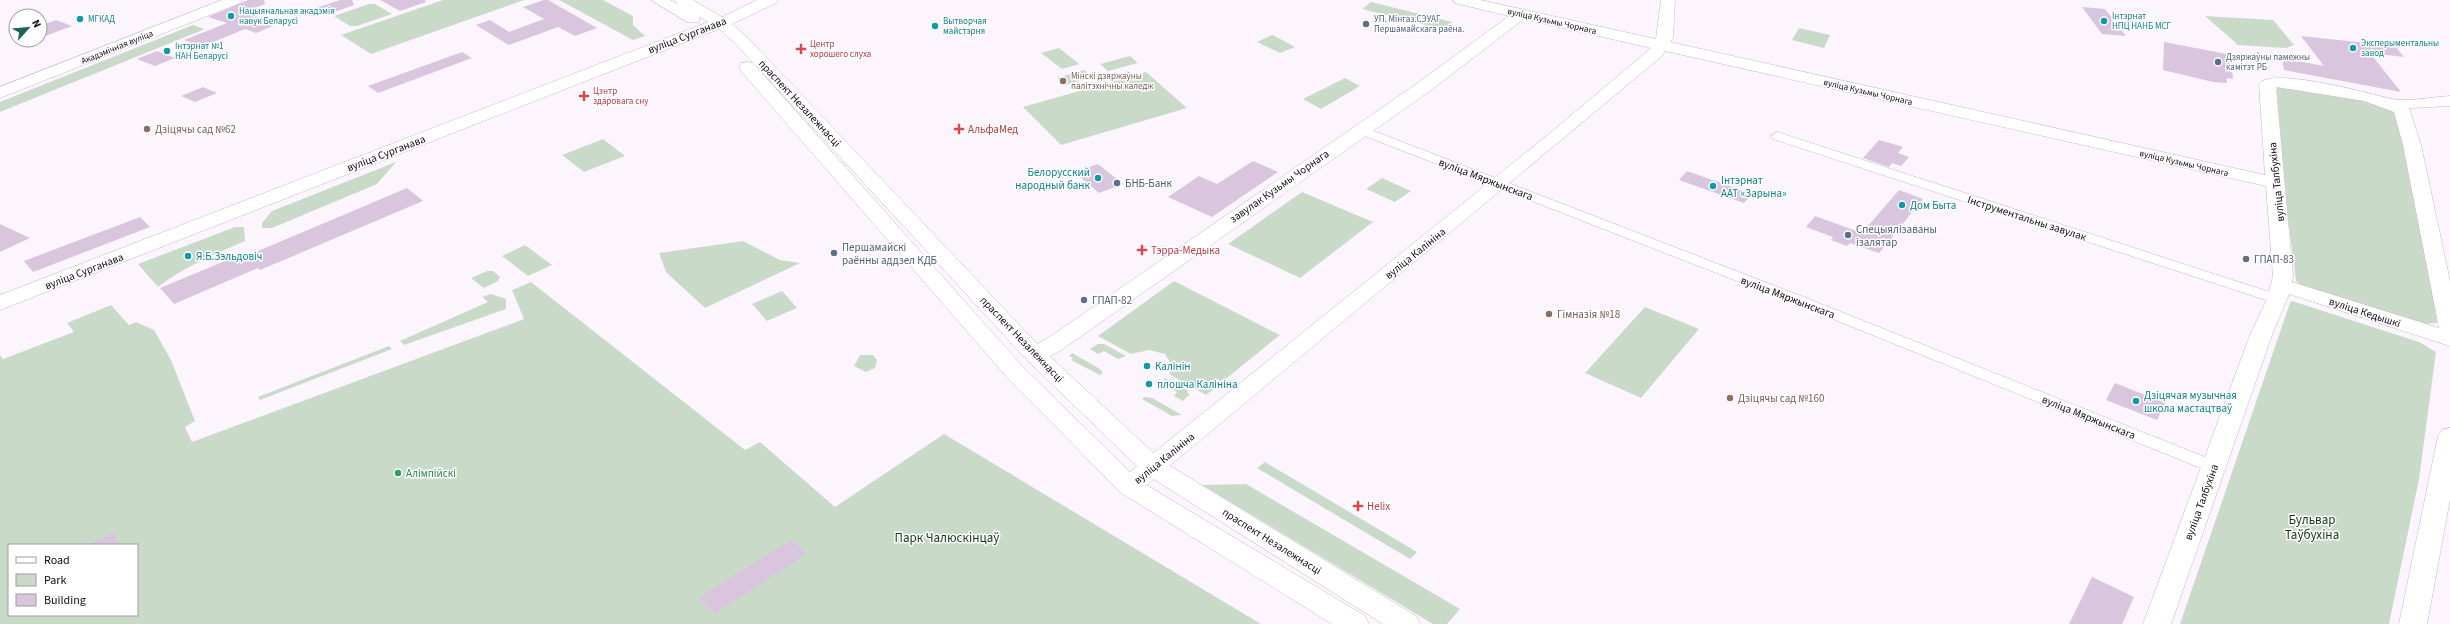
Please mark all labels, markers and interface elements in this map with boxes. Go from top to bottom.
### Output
place label: Нацыянальная акадэмія навук Беларусі [239,5,335,28]
street label: вуліца Кузьмы Чорнага [1506,5,1598,38]
north arrow [8,8,48,48]
place label: Інтэрнат НПЦ НАНБ МСГ [2112,10,2172,33]
marker: Нацыянальная акадэмія навук Беларусі [226,11,236,21]
place label: МГКАД [88,13,115,26]
place label: УП. Мінгаз.СЭУАГ Першамайскага раёна. [1374,13,1464,36]
marker: МГКАД [75,14,85,24]
street label: вуліца Сурганава [646,14,729,57]
place label: Вытворчая майстэрня [943,15,987,38]
marker: Інтэрнат НПЦ НАНБ МСГ [2099,16,2109,26]
text: N [28,17,45,30]
marker: УП. Мінгаз.СЭУАГ Першамайскага раёна. [1361,19,1371,29]
marker: Вытворчая майстэрня [930,21,940,31]
street label: Акадэмічная вуліца [79,27,155,68]
place label: Эксперыментальны завод [2361,37,2439,60]
place label: Центр хорошего слуха [810,38,871,61]
place label: Інтэрнат №1 НАН Беларусі [175,40,228,63]
marker: Центр хорошего слуха [795,43,807,55]
marker: Эксперыментальны завод [2348,43,2358,53]
marker: Інтэрнат №1 НАН Беларусі [162,46,172,56]
place label: Дзяржаўны памежны камітэт РБ [2226,51,2310,74]
street label: праспект Незалежнасці [755,56,844,150]
marker: Дзяржаўны памежны камітэт РБ [2213,57,2223,67]
place label: Мінскі дзяржаўны палітэхнічны каледж [1071,70,1154,93]
marker: Мінскі дзяржаўны палітэхнічны каледж [1058,76,1068,86]
street label: вуліца Кузьмы Чорнага [1822,76,1914,109]
place label: Цэнтр здаровага сну [593,85,649,108]
marker: Цэнтр здаровага сну [578,90,590,102]
place label: Дзіцячы сад №62 [155,122,236,137]
place label: АльфаМед [968,122,1018,137]
marker: АльфаМед [953,123,965,135]
marker: Дзіцячы сад №62 [142,124,152,134]
street label: вуліца Сурганава [345,132,428,175]
street label: вуліца Талбухіна [2265,141,2288,222]
street label: завулак Кузьмы Чорнага [1226,146,1332,227]
street label: вуліца Кузьмы Чорнага [2138,147,2230,180]
street label: вуліца Мяржынскага [1437,155,1535,204]
place label: Белорусский народный банк [1015,165,1091,193]
marker: Белорусский народный банк [1093,173,1103,183]
place label: Інтэрнат ААТ «Зарына» [1721,173,1787,201]
place label: БНБ-Банк [1125,176,1172,191]
marker: БНБ-Банк [1112,178,1122,188]
marker: Інтэрнат ААТ «Зарына» [1708,181,1718,191]
street label: Інструментальны завулак [1965,192,2089,245]
place label: Дом Быта [1910,198,1956,213]
marker: Дом Быта [1897,200,1907,210]
place label: Спецыялізаваны ізалятар [1856,222,1937,250]
street label: вуліца Калініна [1382,224,1449,283]
marker: Спецыялізаваны ізалятар [1843,230,1853,240]
place label: Першамайскі раённы аддзел КДБ [842,240,937,268]
place label: Тэрра-Медыка [1151,243,1220,258]
marker: Тэрра-Медыка [1136,244,1148,256]
marker: Першамайскі раённы аддзел КДБ [829,248,839,258]
place label: Я.Б.Зэльдовіч [196,249,262,264]
street label: вуліца Сурганава [43,250,126,293]
marker: Я.Б.Зэльдовіч [183,251,193,261]
place label: ГПАП-83 [2254,252,2294,267]
marker: ГПАП-83 [2241,254,2251,264]
street label: вуліца Мяржынскага [1739,273,1837,322]
street label: праспект Незалежнасці [977,293,1067,386]
place label: ГПАП-82 [1092,293,1132,308]
street label: вуліца Кедышкі [2327,294,2403,331]
marker: ГПАП-82 [1079,295,1089,305]
place label: Гімназія №18 [1557,307,1621,322]
marker: Гімназія №18 [1544,309,1554,319]
place label: Калінін [1155,359,1191,374]
marker: Калінін [1142,361,1152,371]
place label: плошча Калініна [1157,377,1238,392]
marker: плошча Калініна [1144,379,1154,389]
place label: Дзіцячая музычная школа мастацтваў [2144,388,2237,416]
place label: Дзіцячы сад №160 [1738,391,1825,406]
street label: вуліца Мяржынскага [2040,392,2138,443]
marker: Дзіцячы сад №160 [1725,393,1735,403]
marker: Дзіцячая музычная школа мастацтваў [2131,396,2141,406]
street label: вуліца Калініна [1131,429,1198,488]
street label: вуліца Талбухіна [2181,462,2222,542]
place label: Алімпійскі [406,466,456,481]
marker: Алімпійскі [393,468,403,478]
place label: Helix [1367,499,1390,514]
marker: Helix [1352,500,1364,512]
street label: праспект Незалежнасці [1219,505,1324,578]
park label: Бульвар Таўбухіна [2285,511,2339,544]
park label: Парк Чалюскінцаў [895,529,999,547]
legend [8,544,138,616]
text: Road [44,552,70,569]
text: Park [44,572,66,589]
text: Building [44,592,86,609]

